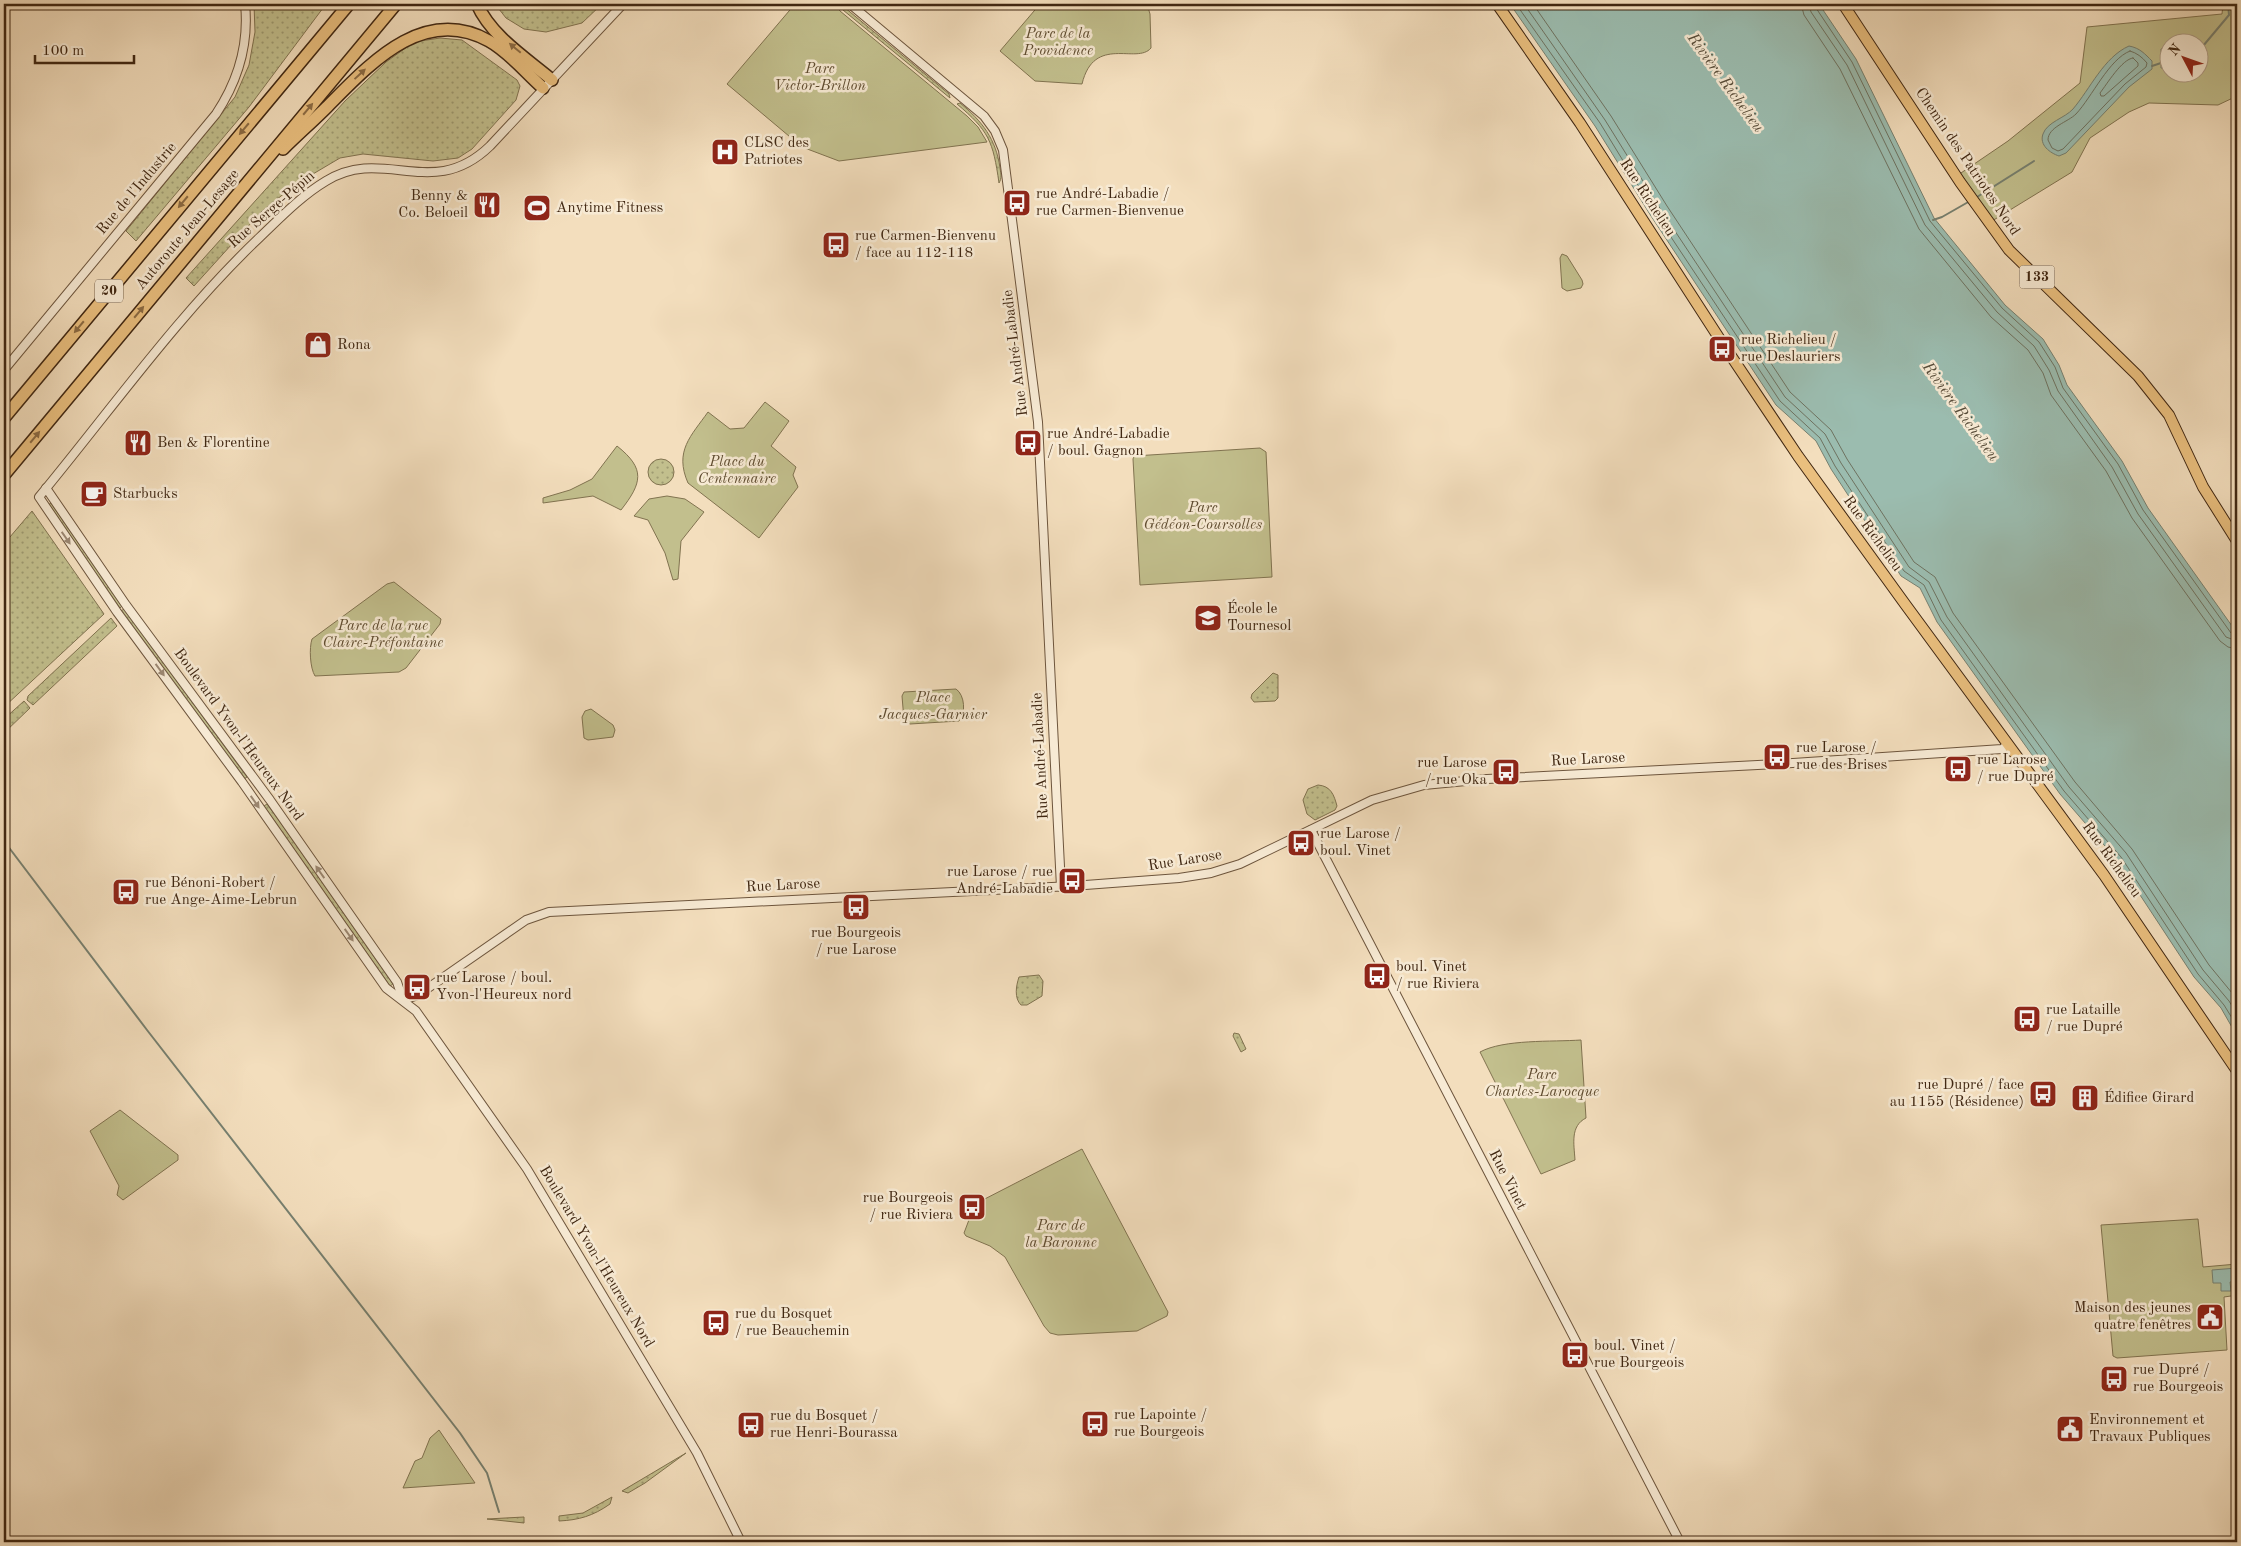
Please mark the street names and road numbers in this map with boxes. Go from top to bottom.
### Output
street label: Chemin des Patriotes Nord [1912,85,2022,239]
street label: Rue de l'Industrie [94,140,180,238]
street label: Rue Richelieu [1616,156,1678,240]
street label: Autoroute Jean-Lesage [133,167,243,293]
street label: Rue Serge-Pépin [226,169,318,251]
road number: 133 [2020,266,2054,288]
road number: 20 [95,280,123,302]
street label: Rue André-Labadie [1001,289,1031,417]
street label: Rue Richelieu [1840,493,1904,575]
street label: Boulevard Yvon-l'Heureux Nord [171,646,306,824]
street label: Rue André-Labadie [1030,692,1052,820]
street label: Rue Larose [1551,751,1626,769]
street label: Rue Richelieu [2079,819,2143,901]
street label: Rue Larose [1147,848,1223,874]
street label: Rue Larose [746,877,821,895]
street label: Rue Vinet [1486,1148,1528,1212]
street label: Boulevard Yvon-l'Heureux Nord [536,1164,656,1351]

